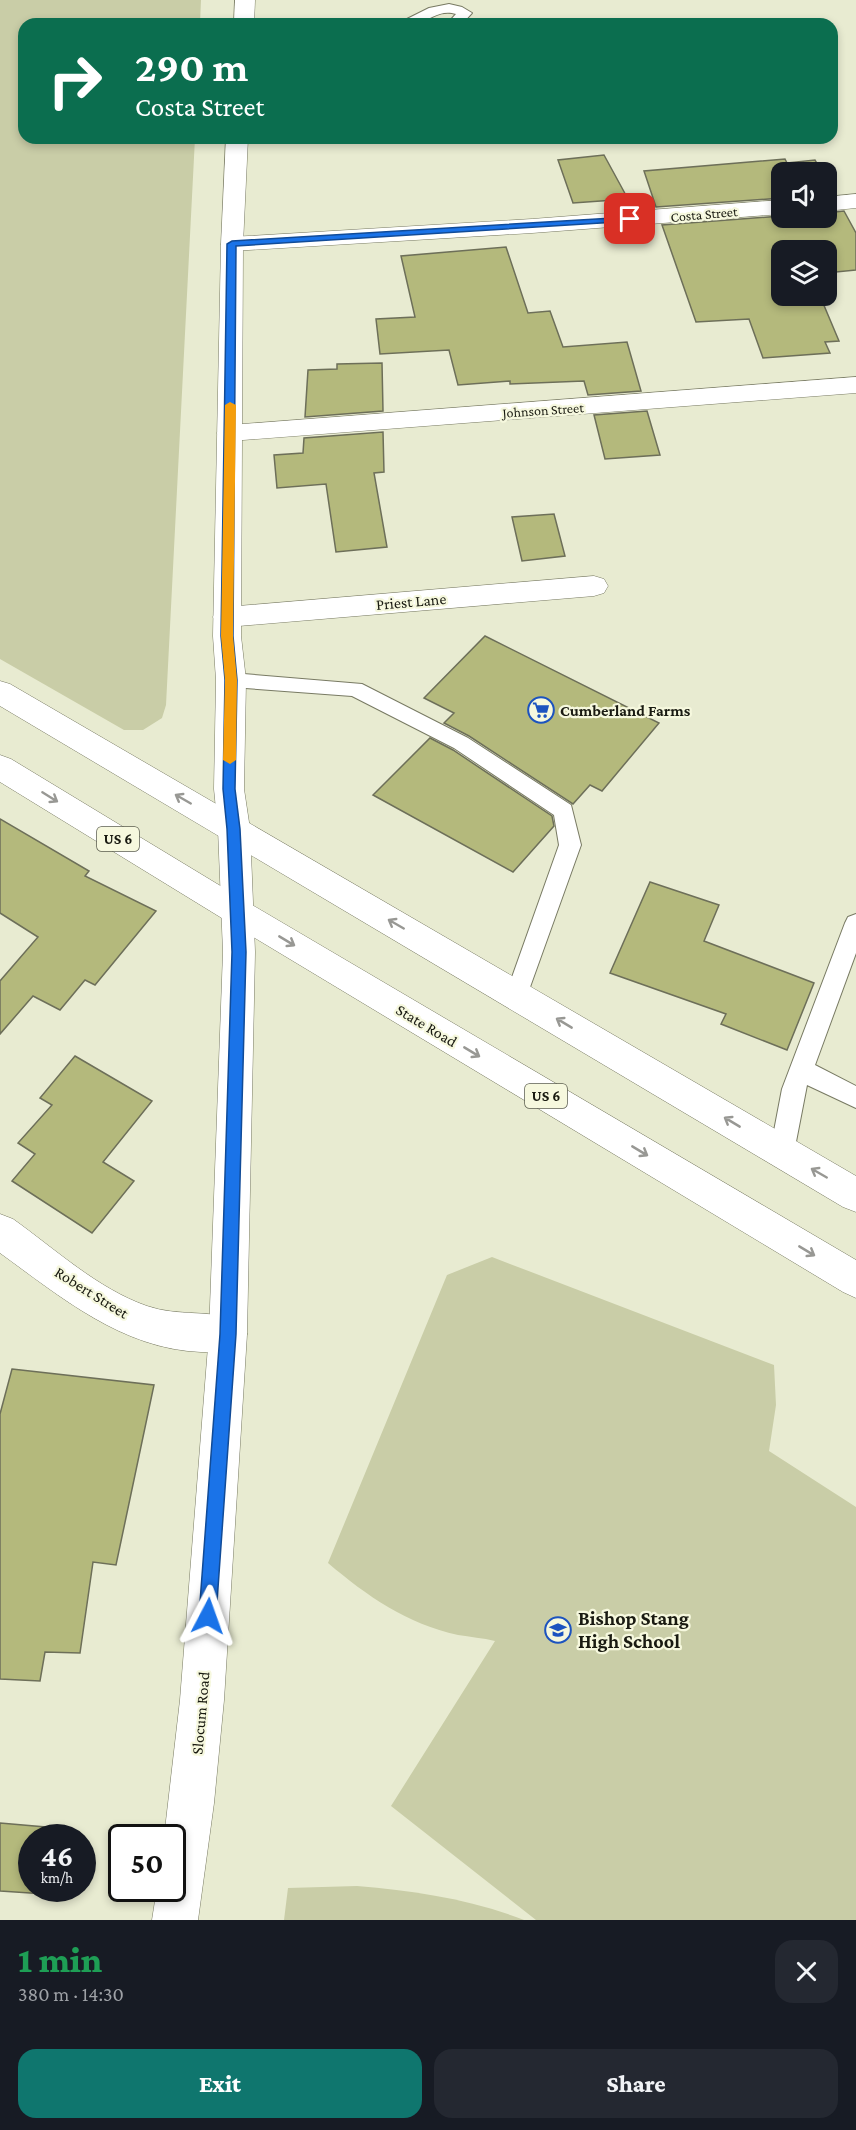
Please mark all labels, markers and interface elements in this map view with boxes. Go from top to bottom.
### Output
icon: right [36,42,114,120]
text: 290 m [135,43,248,90]
text: Costa Street [135,92,264,122]
map controls [771,162,837,306]
button: sound [771,162,837,228]
pin [604,193,655,244]
icon: arrive [613,202,646,235]
street label: Costa Street [670,203,738,225]
button: layers [771,240,837,306]
street label: Johnson Street [500,399,585,421]
street label: Priest Lane [375,590,447,613]
supermarket icon: Cumberland Farms [526,695,556,725]
place label: Cumberland Farms [560,702,691,719]
one-way arrow [41,792,58,804]
one-way arrow [175,793,192,805]
road number: US 6 [97,827,139,851]
one-way arrow [388,918,405,930]
one-way arrow [278,936,295,948]
street label: State Road [393,1001,461,1050]
one-way arrow [556,1016,573,1028]
one-way arrow [463,1046,480,1058]
road number: US 6 [525,1084,567,1108]
one-way arrow [724,1116,741,1128]
one-way arrow [631,1146,648,1158]
one-way arrow [811,1167,828,1179]
one-way arrow [798,1245,815,1257]
street label: Robert Street [52,1263,132,1322]
position arrow [176,1584,240,1648]
place label: Bishop Stang High School [578,1607,689,1652]
school or university icon: Bishop Stang High School [543,1615,573,1645]
street label: Slocum Road [188,1670,213,1755]
speed limit sign: 50 [108,1824,186,1902]
text: 46 [41,1839,73,1872]
text: km/h [41,1870,73,1886]
text: 1 min [18,1940,102,1980]
button: close [775,1940,838,2003]
text: 380 m · 14:30 [18,1983,124,2005]
button: Exit [18,2049,422,2118]
button: Share [434,2049,838,2118]

